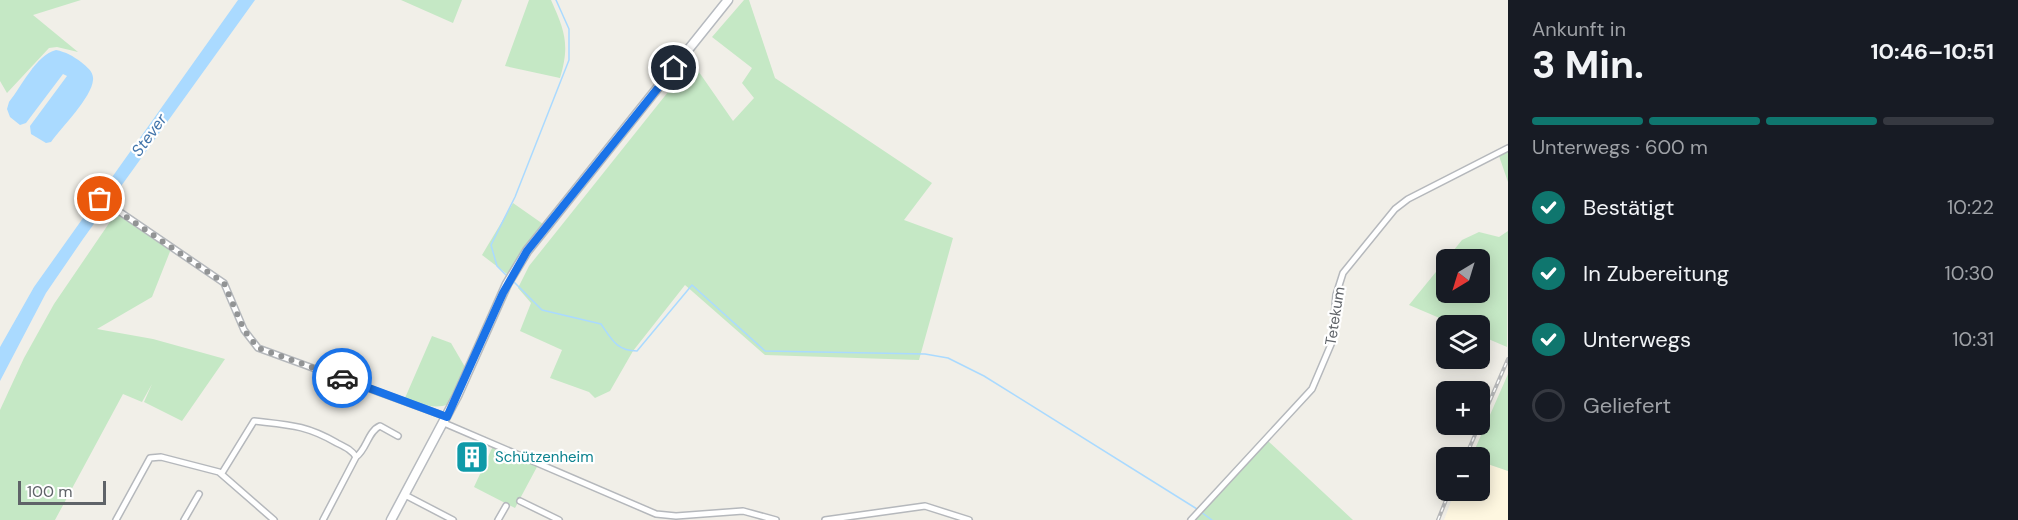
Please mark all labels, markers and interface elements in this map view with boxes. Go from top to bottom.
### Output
text: Ankunft in [1532,16,1626,42]
text: 10:46–10:51 [1871,37,1994,66]
text: 3 Min. [1532,39,1644,90]
pin [648,42,699,93]
icon: home [657,51,690,84]
water label: Stever [127,109,172,160]
text: Unterwegs · 600 m [1532,134,1708,160]
pin [74,173,125,224]
icon: bag [83,182,116,215]
icon: check [1532,191,1565,224]
text: Bestätigt [1583,193,1674,222]
text: 10:22 [1947,194,1994,220]
north arrow [1436,249,1490,303]
map controls [1436,249,1490,501]
icon: check [1532,257,1565,290]
text: In Zubereitung [1583,259,1729,288]
text: 10:30 [1945,260,1994,286]
street label: Tetekum [1321,285,1349,347]
button: layers [1436,315,1490,369]
icon: check [1532,323,1565,356]
text: Unterwegs [1583,325,1691,354]
text: 10:31 [1952,326,1994,352]
courier [312,348,372,408]
icon: car [326,362,359,395]
button: + [1436,381,1490,435]
text: Geliefert [1583,391,1671,420]
building icon: Schützenheim [454,439,490,475]
place label: Schützenheim [495,447,594,467]
button: − [1436,447,1490,501]
scale bar [18,478,106,506]
text: 100 m [27,481,72,502]

